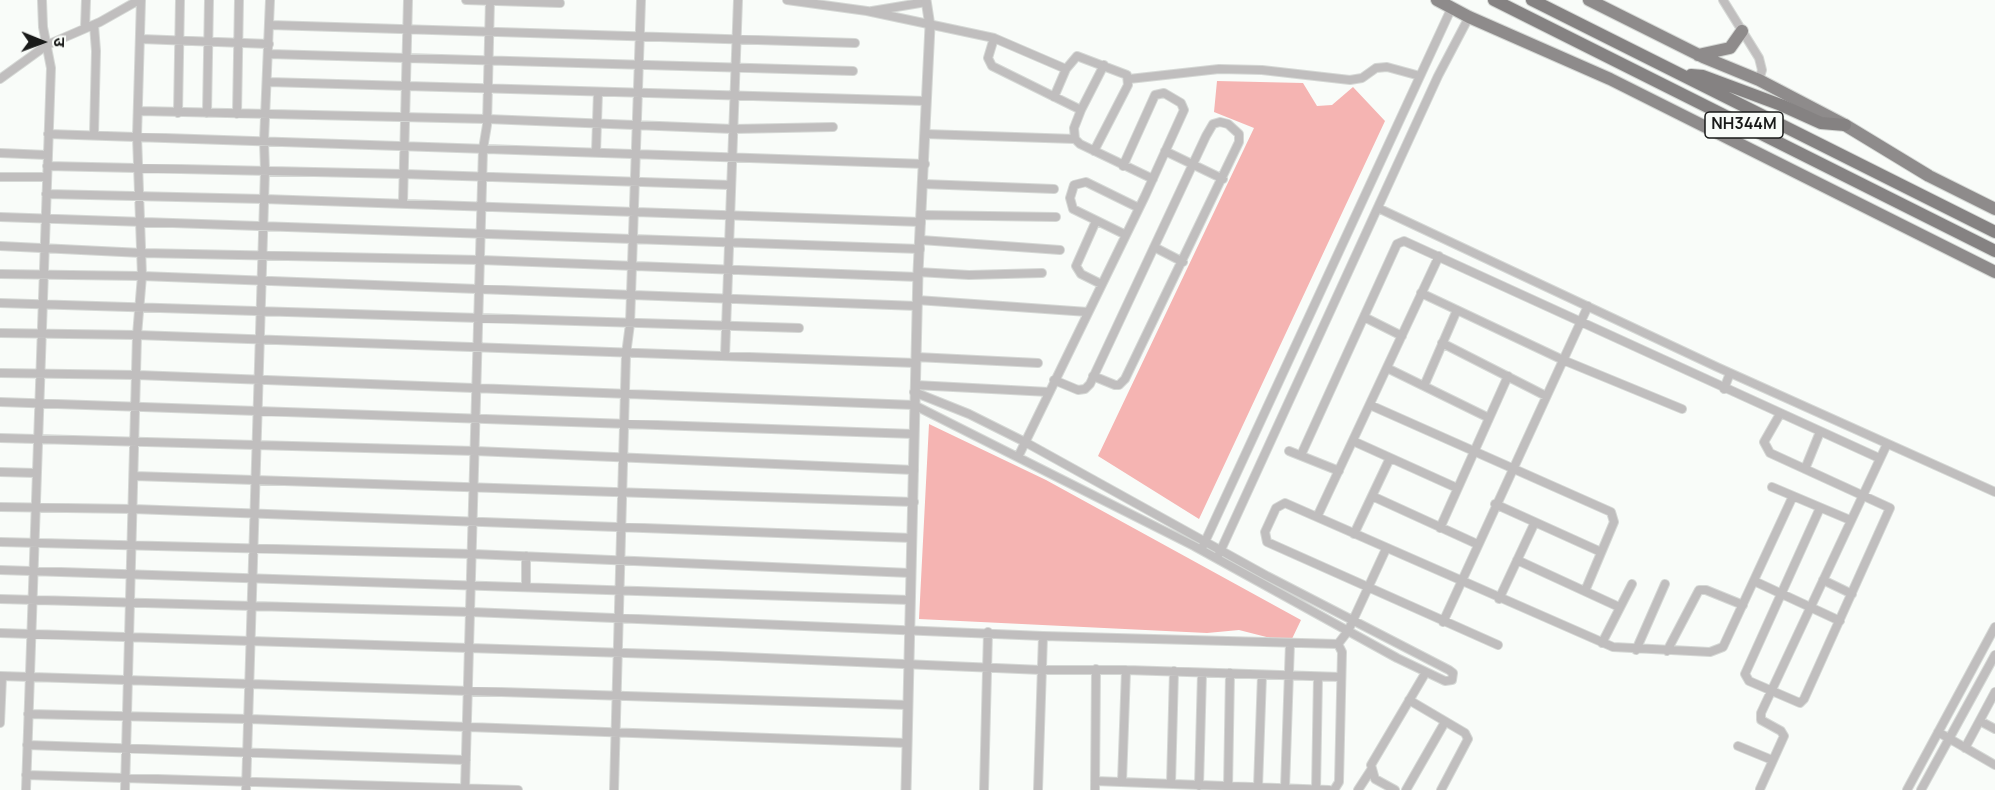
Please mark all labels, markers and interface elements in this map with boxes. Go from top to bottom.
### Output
north arrow [12,12,72,72]
text: उ [49,37,71,47]
road number: NH344M [1705,112,1783,138]

